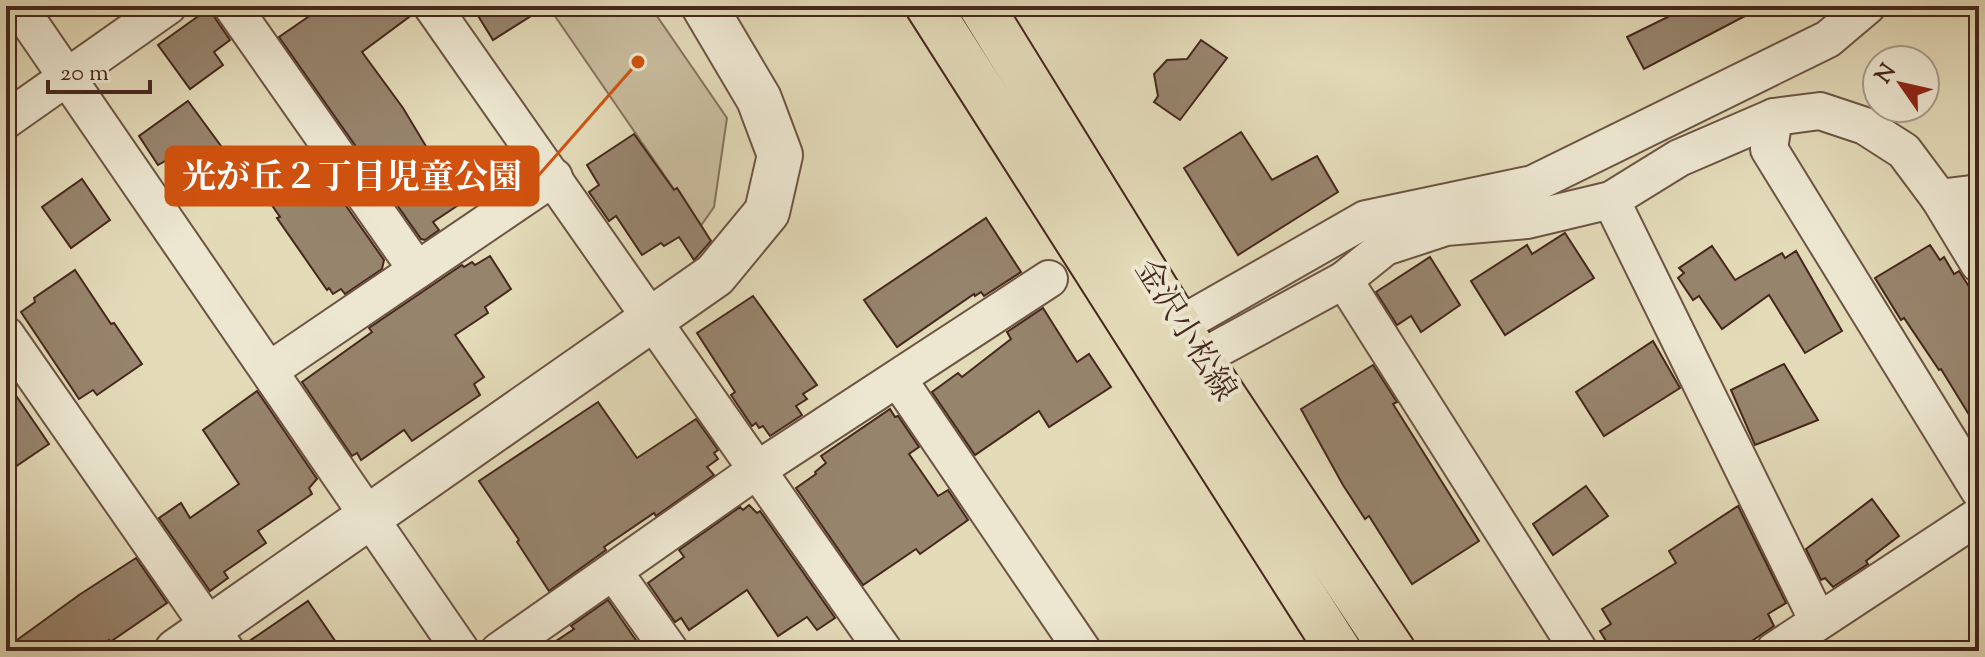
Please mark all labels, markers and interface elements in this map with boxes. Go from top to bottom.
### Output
scale bar [48,44,150,94]
north arrow [1861,44,1941,124]
text: 20 m [60,57,109,91]
text: N [1869,58,1905,91]
callout: 光が丘２丁目児童公園 [166,147,538,205]
text: 光が丘２丁目児童公園 [182,155,522,204]
street label: 金沢小松線 [1122,251,1246,411]

